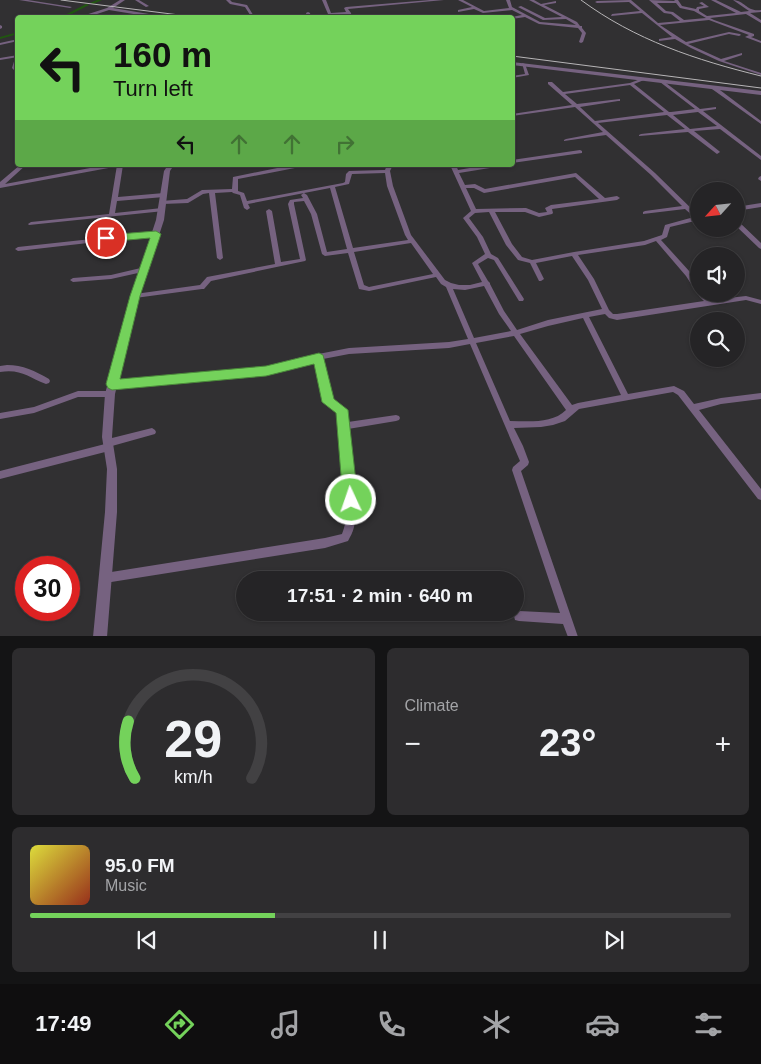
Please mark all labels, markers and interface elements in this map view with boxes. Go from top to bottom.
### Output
icon: left [30,35,95,100]
text: 160 m [113,35,212,74]
text: Turn left [113,76,193,101]
icon: left [172,130,200,158]
icon: ahead [225,130,253,158]
icon: ahead [278,130,306,158]
icon: right [331,130,359,158]
north arrow [690,182,745,238]
map controls [690,182,745,367]
pin [85,217,127,259]
icon: arrive [92,224,120,252]
button: sound [690,247,745,302]
button: search [690,312,745,367]
position arrow [324,473,376,525]
speed limit sign: 30 [15,556,80,621]
text: 17:51 · 2 min · 640 m [287,585,473,606]
text: Climate [405,697,459,714]
text: 29 [164,710,222,768]
text: 23° [539,722,596,764]
text: − [405,728,421,759]
text: + [715,728,731,759]
text: km/h [174,767,213,787]
text: 95.0 FM [105,855,175,876]
text: Music [105,877,147,894]
icon: previous [133,926,161,954]
icon: pause [366,926,394,954]
icon: next [600,926,628,954]
icon: directions [162,1007,197,1042]
icon: music [268,1007,303,1042]
icon: phone [374,1007,409,1042]
icon: climate [479,1007,514,1042]
icon: car [585,1007,620,1042]
icon: filters [691,1007,726,1042]
text: 17:49 [35,1011,92,1036]

